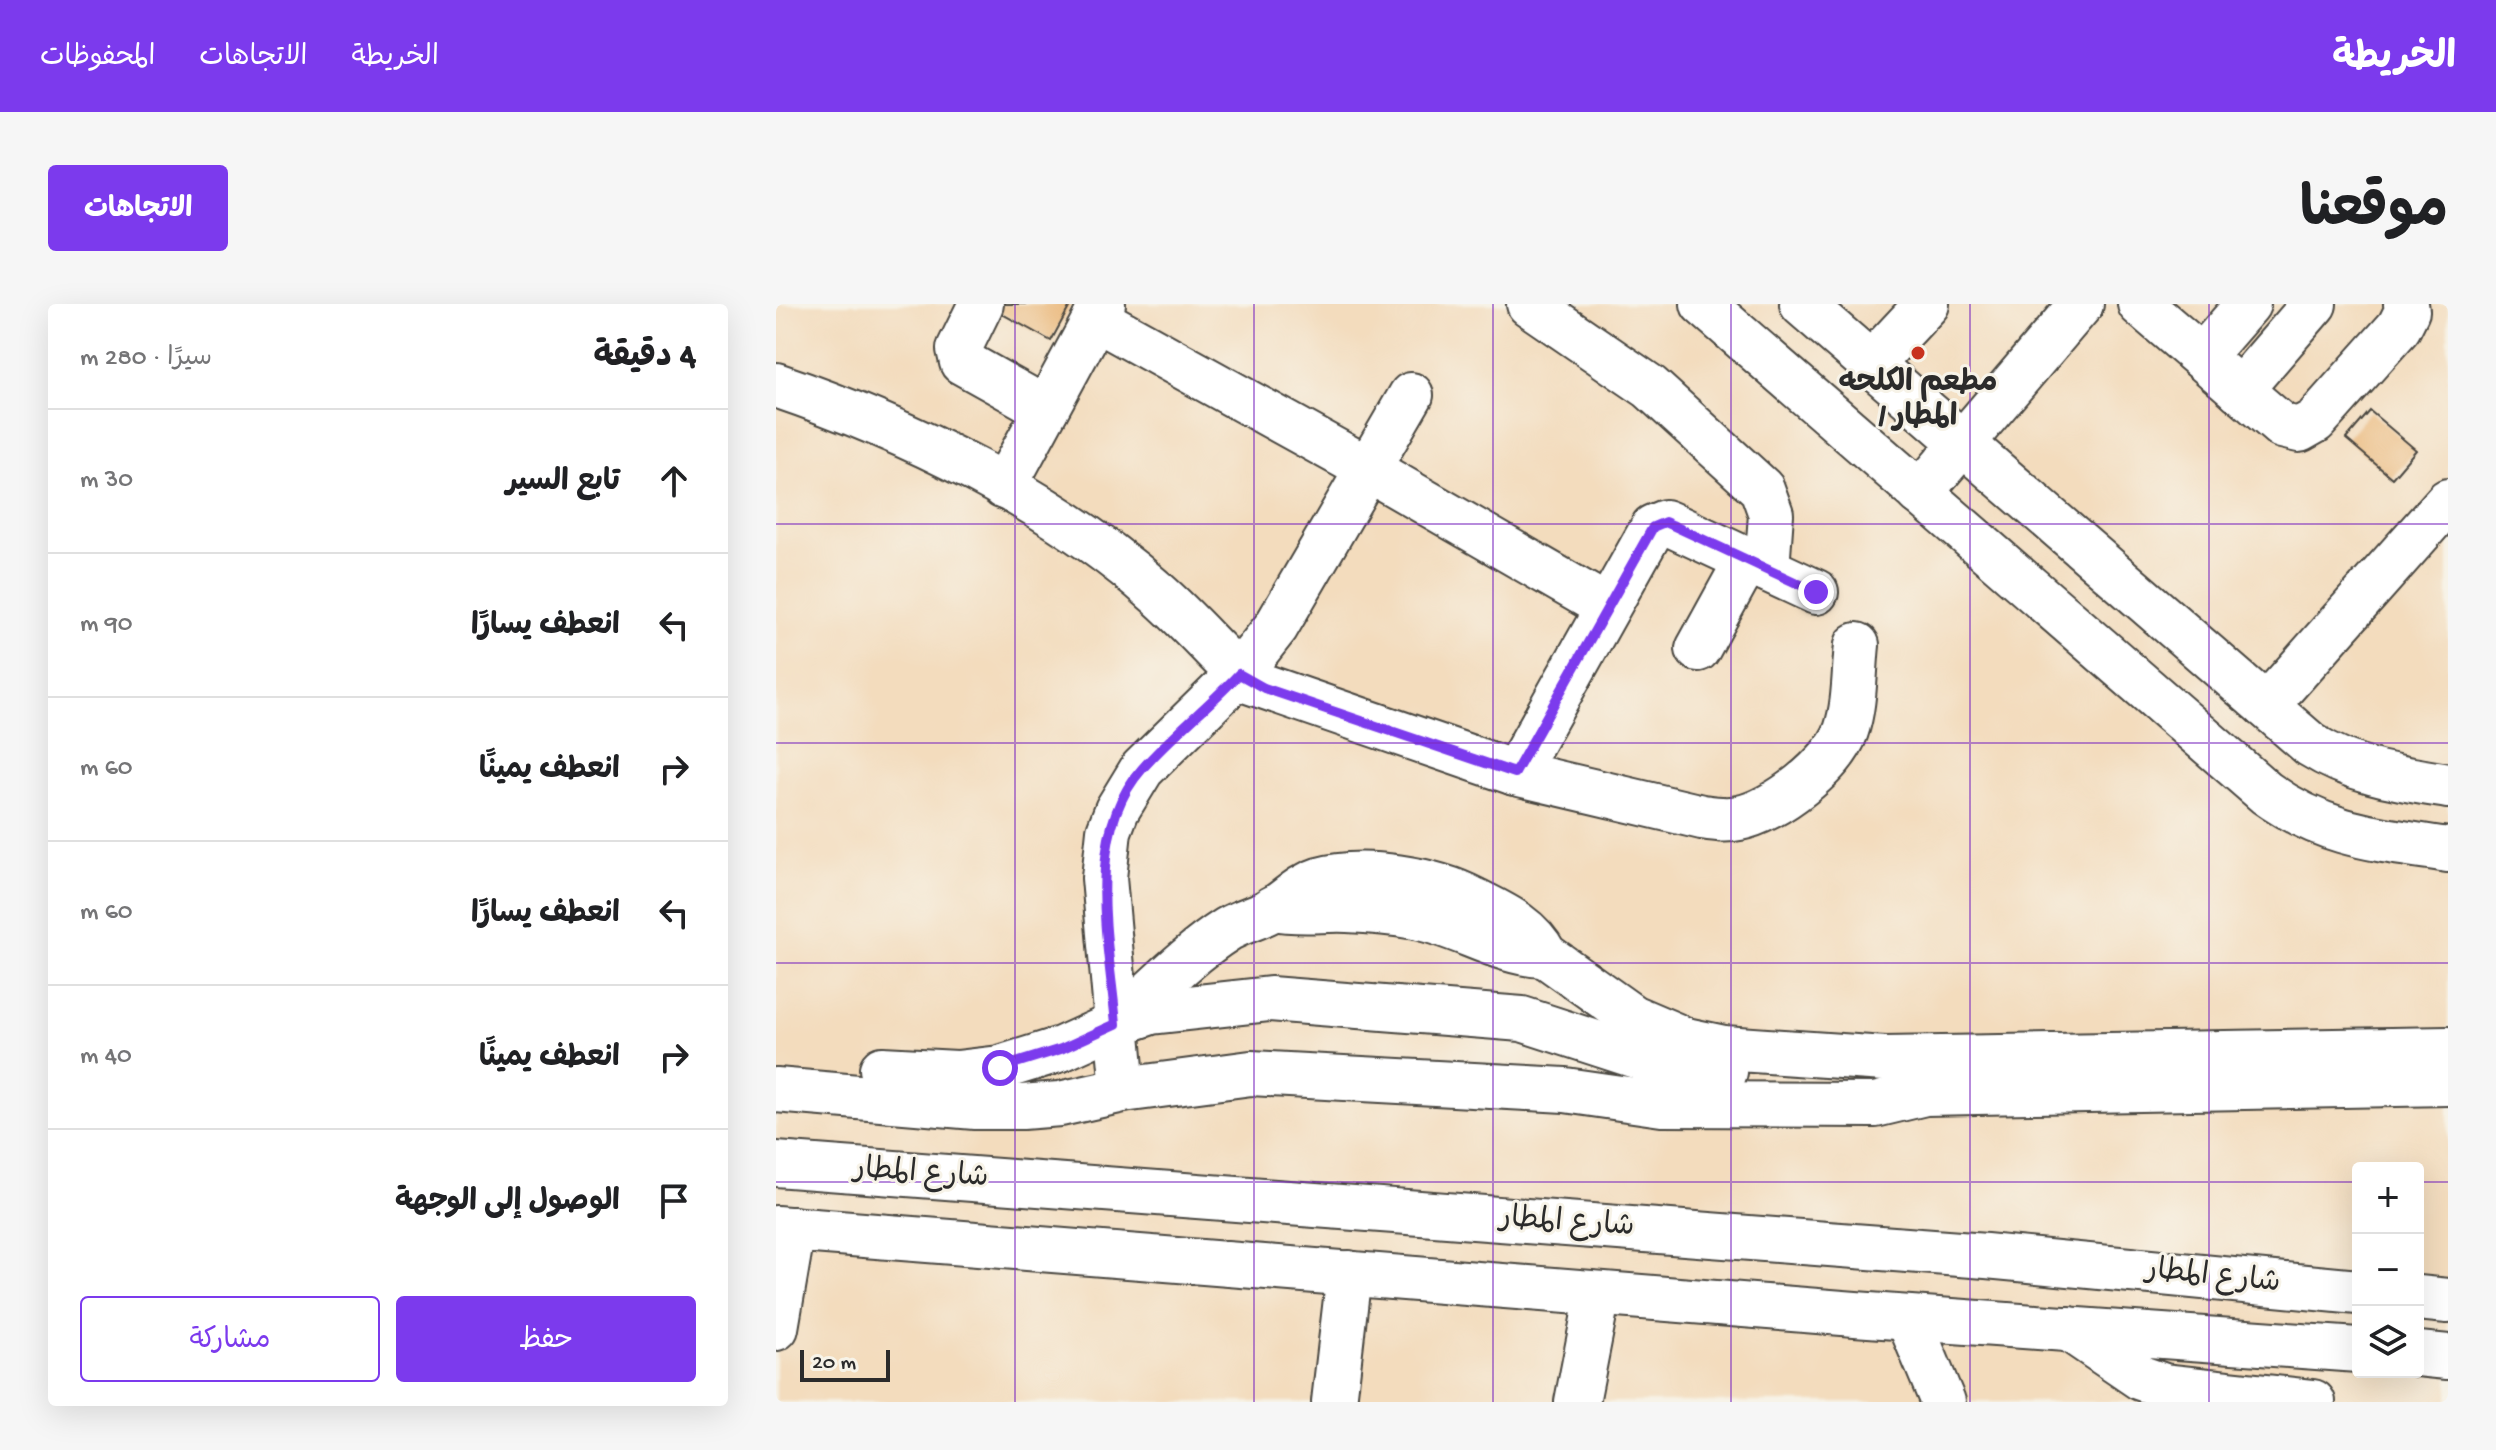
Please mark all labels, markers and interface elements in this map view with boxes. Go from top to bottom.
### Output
text: الخريطة [2332,38,2456,82]
text: المحفوظات [40,42,155,75]
text: الاتجاهات [199,42,307,75]
text: الخريطة [351,42,439,75]
button: الاتجاهات [48,165,228,251]
text: موقعنا [2300,181,2448,247]
text: 4 دقيقة [593,339,696,379]
text: سيرًا · 280 m [80,344,212,375]
marker: مطعم الكلحه / المطار [1909,344,1927,362]
place label: مطعم الكلحه / المطار [1839,366,1997,436]
icon: ahead [652,459,696,503]
text: 30 m [80,466,133,497]
text: تابع السير [506,466,620,501]
route end [1798,574,1834,610]
icon: left [652,603,696,647]
text: 90 m [80,610,132,641]
text: انعطف يسارًا [471,610,620,645]
icon: right [652,747,696,791]
text: 60 m [80,754,133,785]
text: انعطف يمينًا [479,754,620,789]
icon: left [652,891,696,935]
text: 60 m [80,898,133,929]
text: انعطف يسارًا [471,898,620,933]
icon: right [652,1035,696,1079]
text: 40 m [80,1042,132,1073]
text: انعطف يمينًا [479,1042,620,1077]
route start [982,1050,1018,1086]
street label: شارع المطار [849,1153,990,1197]
map controls [2352,1162,2424,1378]
button: + [2352,1162,2424,1234]
icon: arrive [652,1179,696,1223]
text: الوصول إلى الوجهة [395,1186,620,1221]
street label: شارع المطار [1495,1202,1636,1246]
button: − [2352,1234,2424,1306]
street label: شارع المطار [2141,1253,2282,1302]
button: مشاركة [80,1296,380,1382]
button: حفظ [396,1296,696,1382]
button: layers [2352,1306,2424,1378]
scale bar [800,1346,890,1382]
text: 20 m [812,1351,856,1377]

